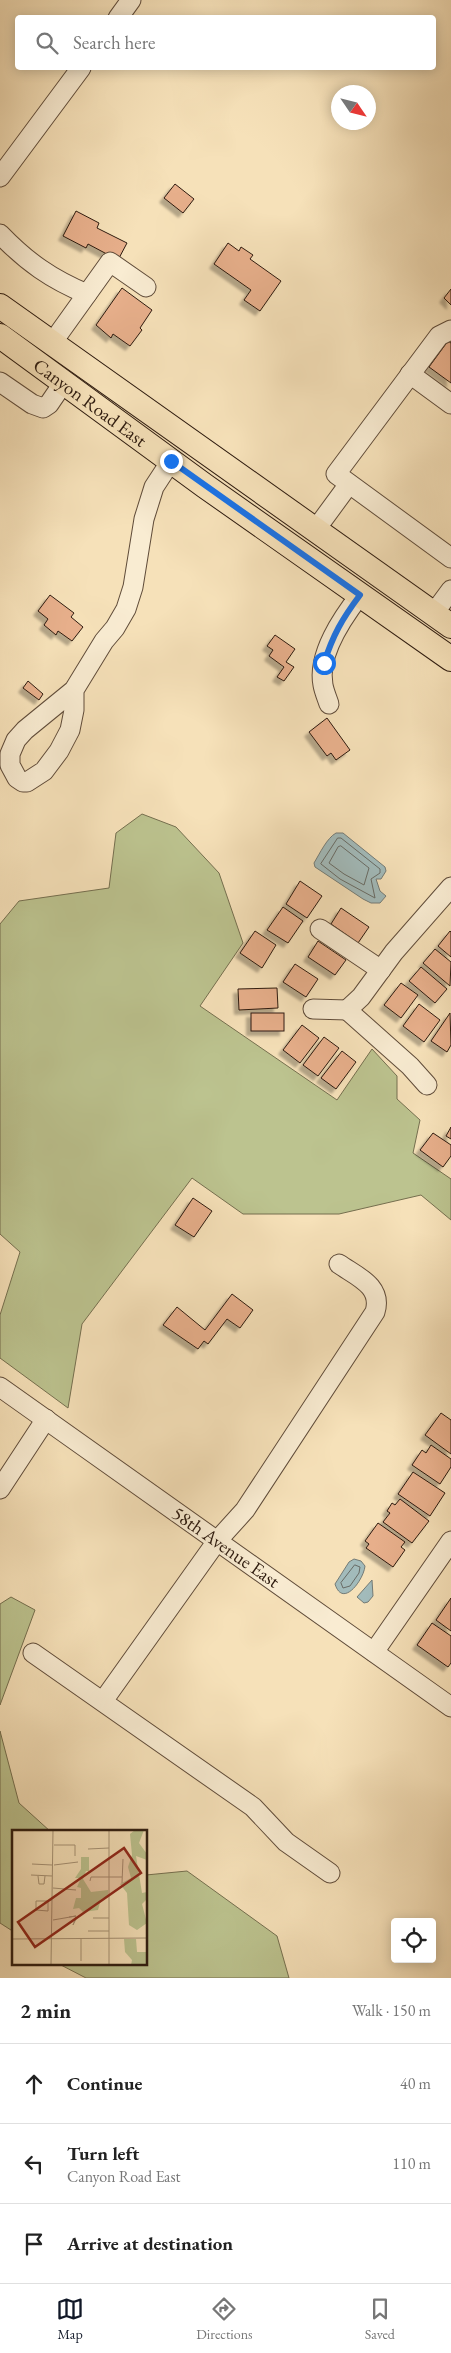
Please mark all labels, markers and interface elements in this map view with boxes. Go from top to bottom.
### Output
search box [15,15,436,70]
icon: search [33,29,61,57]
text: Search here [73,30,155,55]
north arrow [331,85,376,130]
street label: Canyon Road East [28,352,152,452]
route end [160,450,183,473]
route start [313,652,336,675]
street label: 58th Avenue East [167,1501,285,1593]
inset map [12,1830,148,1966]
map controls [391,1918,436,1963]
button: locate [391,1918,436,1963]
text: 2 min [20,1997,71,2024]
text: Walk · 150 m [352,2000,431,2021]
icon: ahead [20,2070,48,2098]
text: Continue [67,2071,142,2096]
text: 40 m [400,2073,431,2094]
text: Turn left [67,2141,139,2166]
icon: left [20,2150,48,2178]
text: 110 m [392,2153,431,2174]
text: Canyon Road East [67,2166,181,2187]
icon: arrive [20,2230,48,2258]
text: Arrive at destination [67,2231,233,2256]
tab: Map [56,2295,84,2343]
tab: Directions [196,2295,253,2343]
tab: Saved [365,2295,395,2343]

